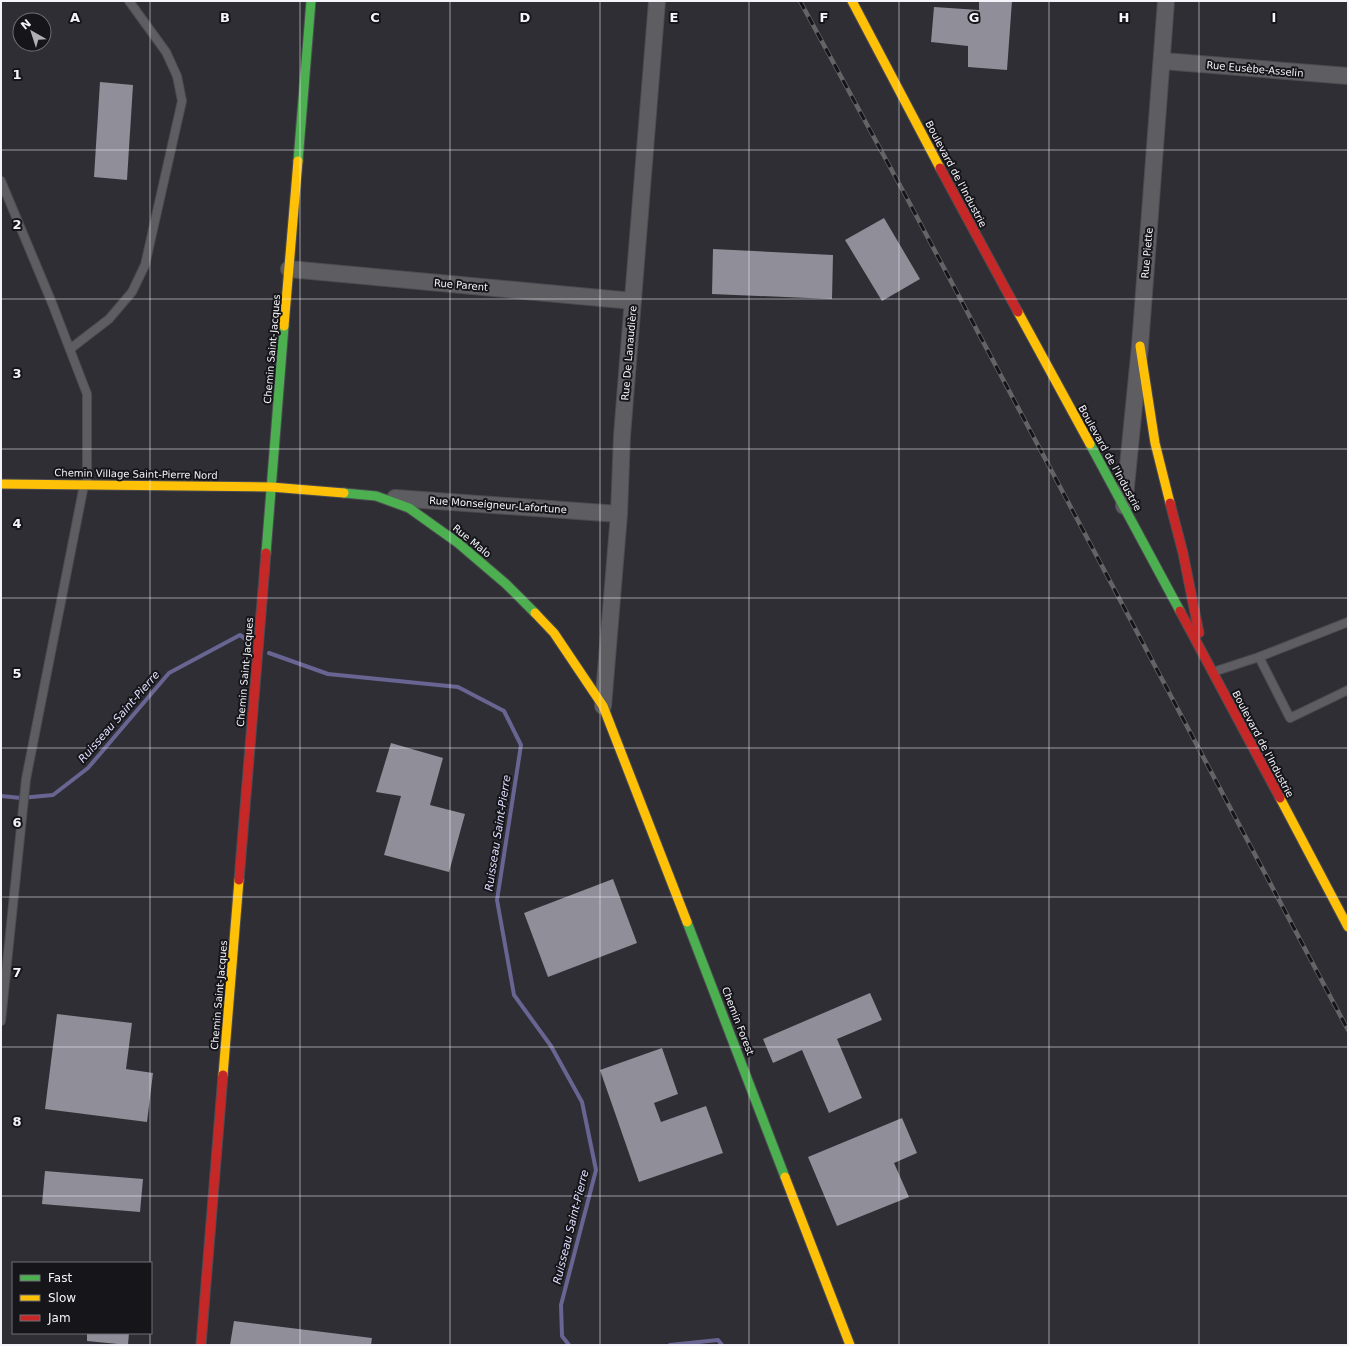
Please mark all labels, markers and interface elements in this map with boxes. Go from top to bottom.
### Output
text: A [70,10,80,25]
text: B [220,10,230,25]
text: C [370,10,380,25]
text: D [520,10,531,25]
text: E [670,10,678,25]
text: F [820,10,828,25]
text: G [969,10,979,25]
text: H [1119,10,1129,25]
text: I [1272,10,1276,25]
north arrow [12,12,52,52]
text: N [18,17,34,33]
street label: Rue Eusèbe-Asselin [1206,59,1304,79]
text: 1 [12,67,22,82]
street label: Boulevard de l'Industrie [923,119,989,229]
text: 2 [12,217,22,232]
street label: Rue Piette [1139,227,1155,279]
street label: Rue Parent [434,277,489,293]
street label: Chemin Saint-Jacques [262,294,282,404]
street label: Rue De Lanaudière [619,305,639,401]
text: 3 [12,366,22,381]
street label: Boulevard de l'Industrie [1076,403,1144,513]
street label: Chemin Village Saint-Pierre Nord [54,467,218,481]
street label: Rue Monseigneur-Lafortune [429,495,567,515]
text: 4 [12,516,22,531]
street label: Rue Malo [451,522,493,560]
street label: Chemin Saint-Jacques [235,617,255,727]
text: 5 [12,666,22,681]
water label: Ruisseau Saint-Pierre [76,668,163,766]
street label: Boulevard de l'Industrie [1230,689,1296,799]
water label: Ruisseau Saint-Pierre [482,774,514,892]
text: 6 [12,815,22,830]
street label: Chemin Saint-Jacques [209,940,229,1050]
text: 7 [12,965,22,980]
street label: Chemin Forest [720,985,756,1057]
text: 8 [12,1114,22,1129]
water label: Ruisseau Saint-Pierre [550,1168,592,1286]
legend [12,1262,152,1334]
text: Fast [48,1271,72,1285]
text: Slow [48,1291,76,1305]
text: Jam [47,1311,71,1325]

